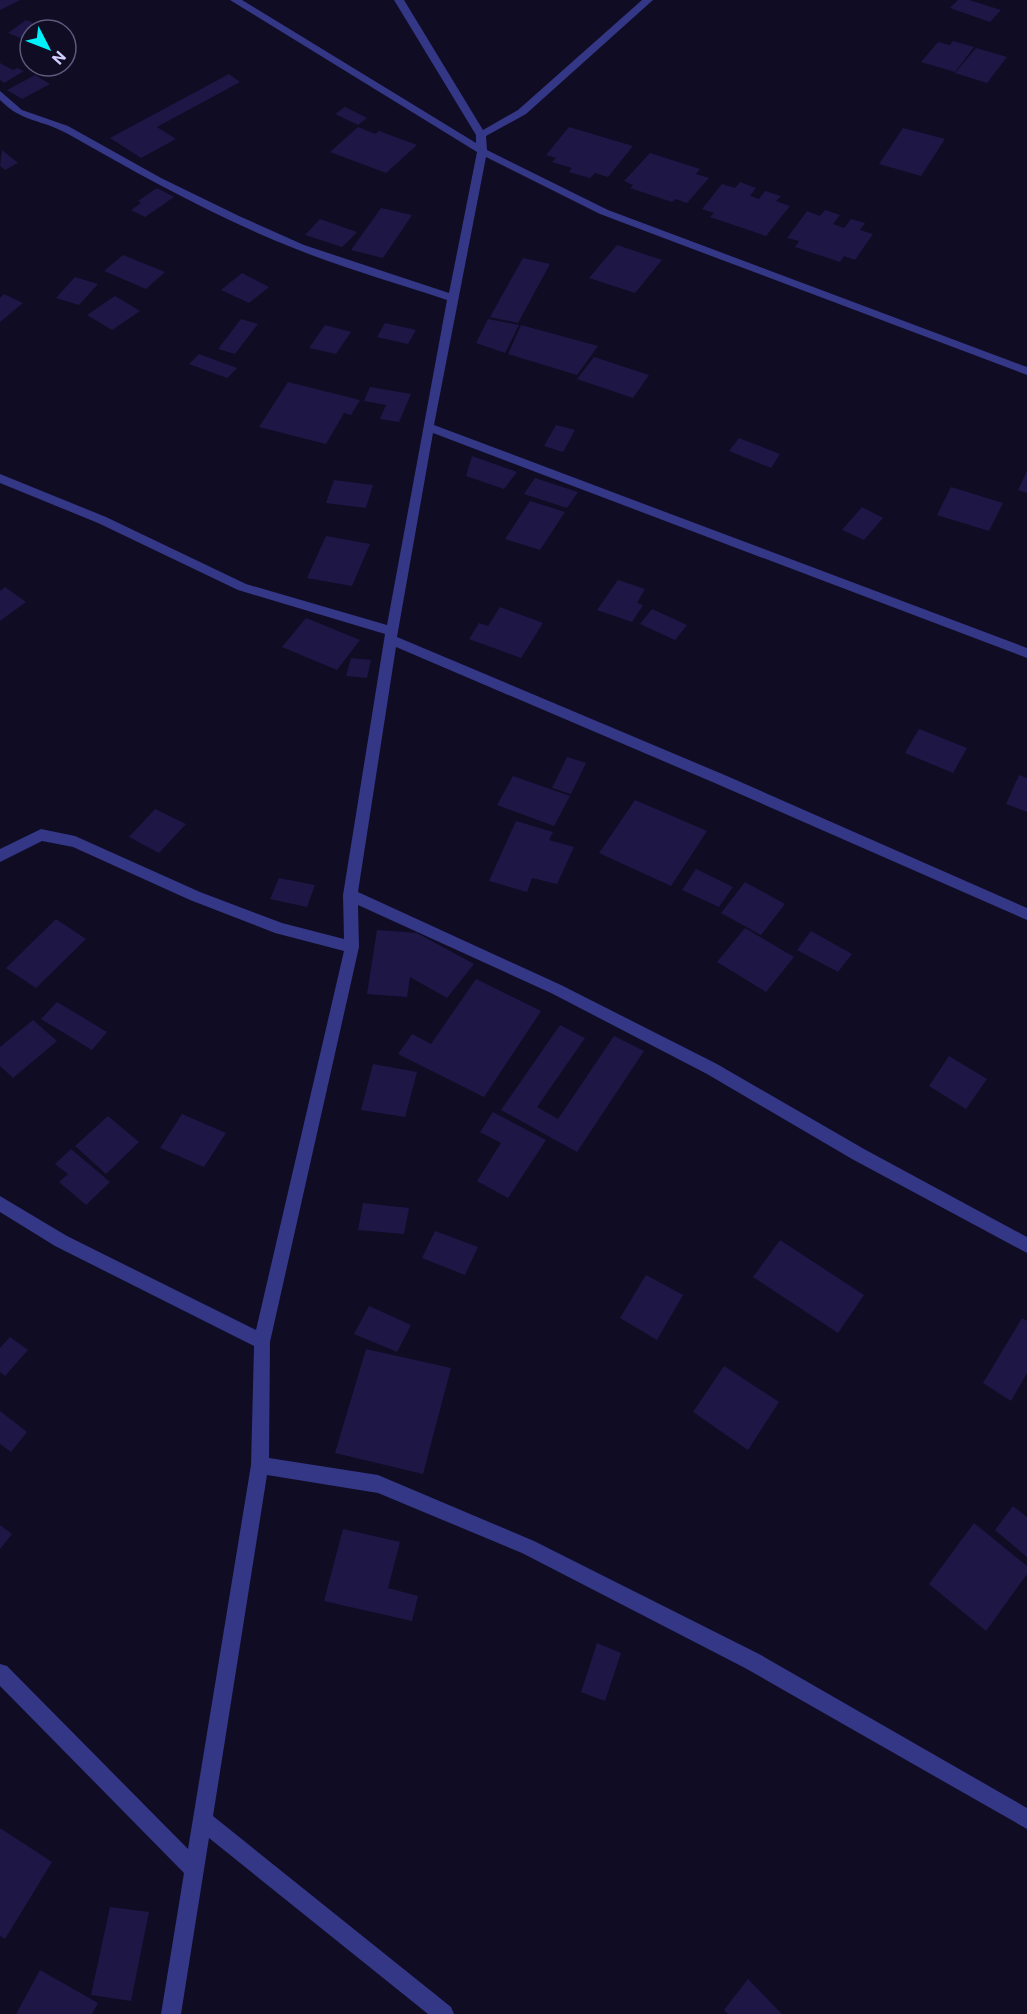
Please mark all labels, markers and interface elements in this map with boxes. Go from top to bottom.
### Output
north arrow [18,18,78,78]
text: N [48,47,70,68]

